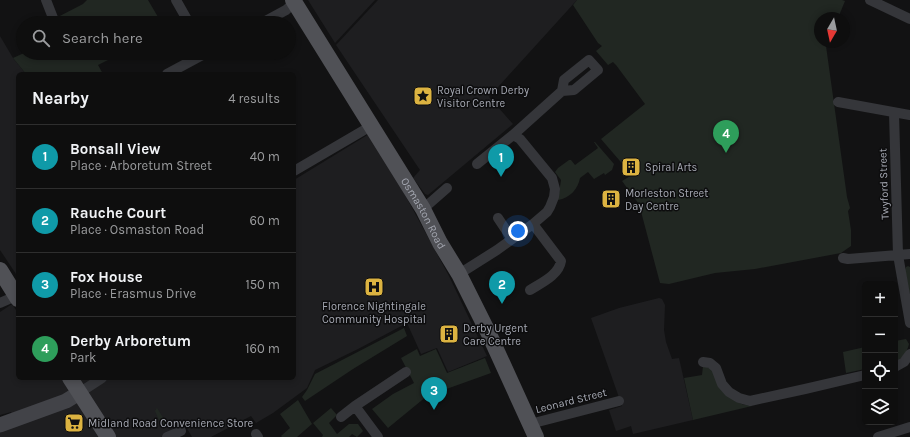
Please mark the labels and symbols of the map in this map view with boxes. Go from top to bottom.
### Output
north arrow [814,12,850,48]
place label: Royal Crown Derby Visitor Centre [437,84,529,110]
place icon: Royal Crown Derby Visitor Centre [412,85,434,107]
pin: 4 [713,120,739,153]
pin: 1 [488,144,514,177]
street label: Twyford Street [876,148,892,220]
building icon: Spiral Arts [620,156,642,178]
place label: Spiral Arts [645,161,698,174]
street label: Osmaston Road [398,175,449,251]
place label: Morleston Street Day Centre [625,187,708,213]
building icon: Morleston Street Day Centre [600,188,622,210]
your location [508,221,528,241]
pin: 2 [489,271,515,304]
hospital icon: Florence Nightingale Community Hospital [363,276,385,298]
place label: Florence Nightingale Community Hospital [322,300,426,326]
place label: Derby Urgent Care Centre [463,322,528,348]
building icon: Derby Urgent Care Centre [438,323,460,345]
pin: 3 [421,377,447,410]
street label: Leonard Street [534,386,608,416]
supermarket icon: Midland Road Convenience Store [63,412,85,434]
place label: Midland Road Convenience Store [88,417,253,430]

